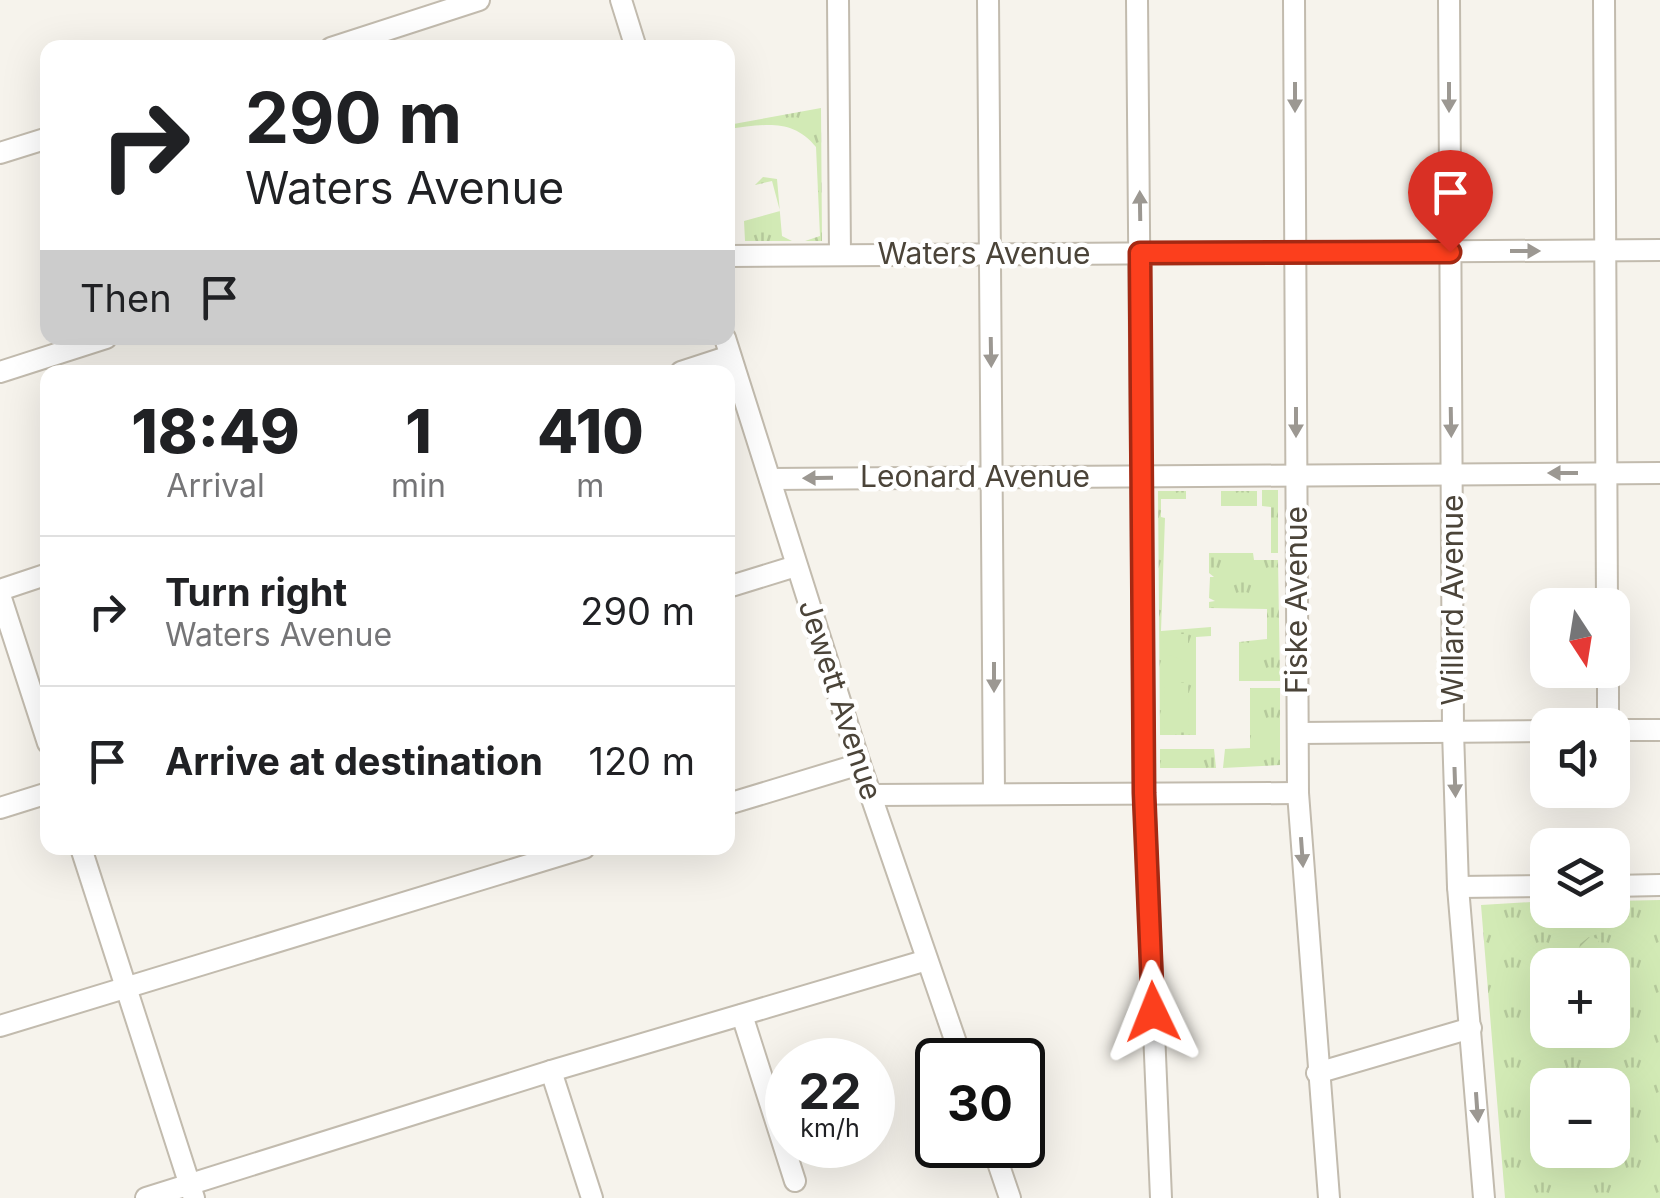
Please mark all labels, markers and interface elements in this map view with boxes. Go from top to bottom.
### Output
text: 290 m [245,75,462,160]
icon: right [80,80,210,210]
one-way arrow [1287,82,1303,114]
one-way arrow [1441,82,1457,114]
pin [1408,150,1493,253]
text: Waters Avenue [245,160,564,215]
icon: arrive [1423,165,1478,220]
one-way arrow [1132,189,1148,221]
street label: Waters Avenue [878,235,1090,271]
one-way arrow [1509,243,1541,259]
icon: arrive [192,270,247,325]
text: Then [80,275,172,321]
one-way arrow [983,337,999,369]
text: 18:49 [131,395,300,467]
text: 1 [405,395,432,467]
text: 410 [537,395,644,467]
one-way arrow [1288,407,1304,439]
one-way arrow [1444,407,1460,439]
street label: Leonard Avenue [860,458,1090,494]
one-way arrow [1546,465,1578,481]
text: Arrival [166,466,265,505]
text: min [391,466,446,505]
text: m [576,466,604,505]
one-way arrow [801,471,833,487]
street label: Willard Avenue [1434,494,1470,706]
street label: Fiske Avenue [1278,506,1314,694]
text: Turn right [165,569,347,615]
icon: right [80,584,135,639]
text: 290 m [580,588,695,634]
north arrow [1530,588,1630,688]
map controls [1530,588,1630,1168]
street label: Jewett Avenue [792,595,890,804]
text: Waters Avenue [165,615,392,654]
one-way arrow [986,662,1002,694]
button: sound [1530,708,1630,808]
icon: arrive [80,734,135,789]
text: Arrive at destination [165,738,543,784]
text: 120 m [588,738,695,784]
one-way arrow [1447,767,1463,799]
button: layers [1530,828,1630,928]
one-way arrow [1294,837,1310,869]
button: + [1530,948,1630,1048]
position arrow [1101,960,1205,1064]
speed limit sign: 30 [915,1038,1045,1168]
text: 22 [799,1061,862,1121]
button: − [1530,1068,1630,1168]
one-way arrow [1469,1091,1485,1123]
text: km/h [800,1113,860,1143]

